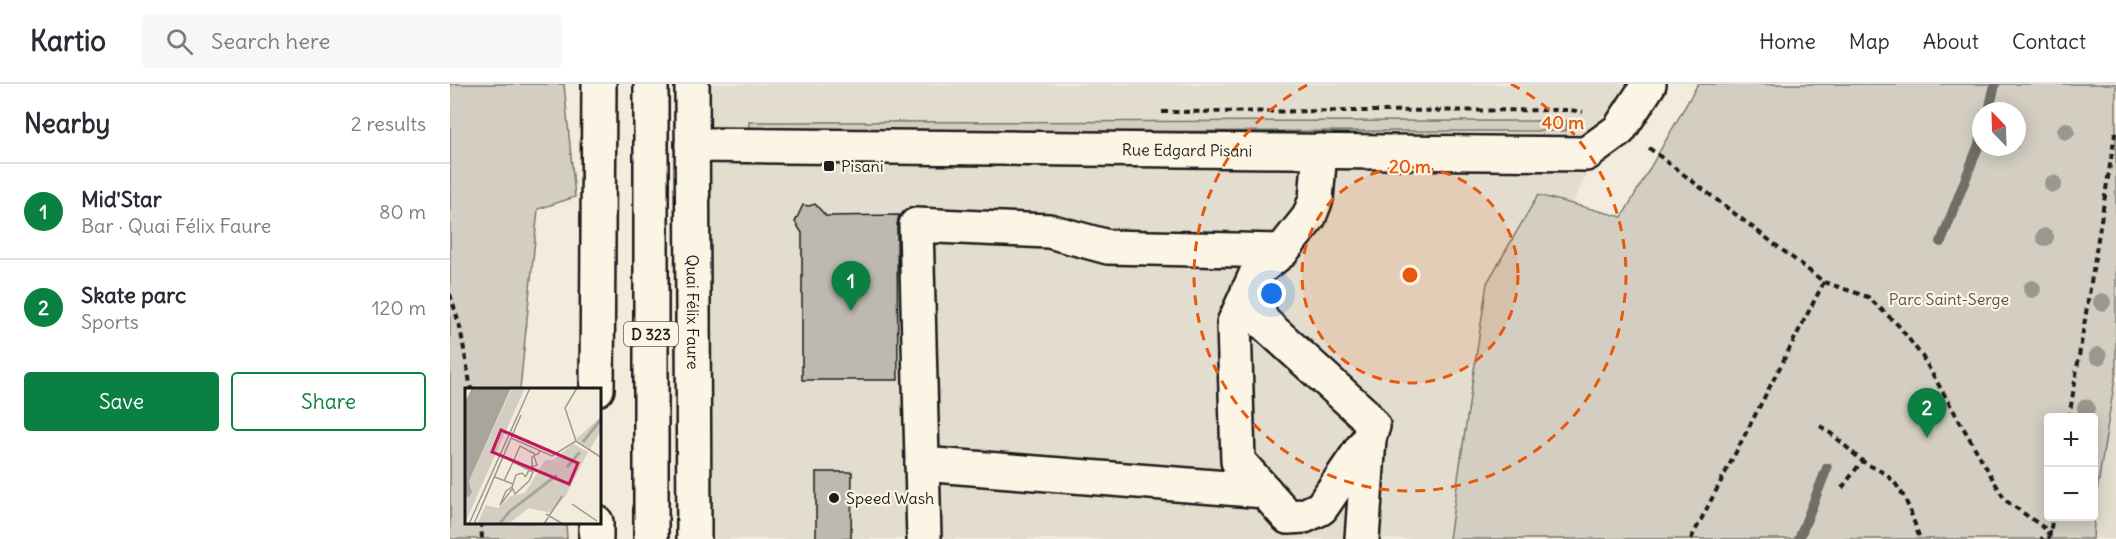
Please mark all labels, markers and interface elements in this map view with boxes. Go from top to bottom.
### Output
search box [142,14,562,68]
text: Kartio [30,23,106,59]
icon: search [163,25,196,58]
text: Search here [211,27,330,55]
text: Home [1759,28,1816,55]
text: Map [1849,28,1890,55]
text: About [1923,28,1979,55]
text: Contact [2012,28,2086,55]
north arrow [1972,102,2026,156]
text: Nearby [24,107,110,140]
text: 2 results [351,111,426,136]
text: 40 m [1542,111,1584,134]
street label: Rue Edgard Pisani [1122,139,1252,161]
text: 20 m [1389,155,1431,178]
place label: Pisani [841,156,883,176]
marker: Pisani [822,159,836,173]
text: Mid'Star [81,185,162,213]
text: 1 [40,199,47,224]
text: 80 m [379,199,426,224]
text: Bar · Quai Félix Faure [81,213,271,238]
street label: Quai Félix Faure [683,254,703,370]
pin: 1 [832,262,870,311]
centre of rings [1400,265,1420,285]
your location [1257,279,1286,308]
text: Skate parc [81,281,186,309]
park label: Parc Saint-Serge [1889,289,2009,309]
text: 2 [38,295,49,320]
text: 120 m [372,295,426,320]
text: Sports [81,309,139,334]
road number: D 323 [624,322,678,346]
button: Save [24,372,219,431]
button: Share [231,372,426,431]
inset map [465,388,602,524]
pin: 2 [1908,388,1946,438]
map controls [2044,413,2098,521]
button: + [2044,413,2098,467]
button: − [2044,467,2098,521]
place label: Speed Wash [846,488,934,508]
marker: Speed Wash [827,491,841,505]

